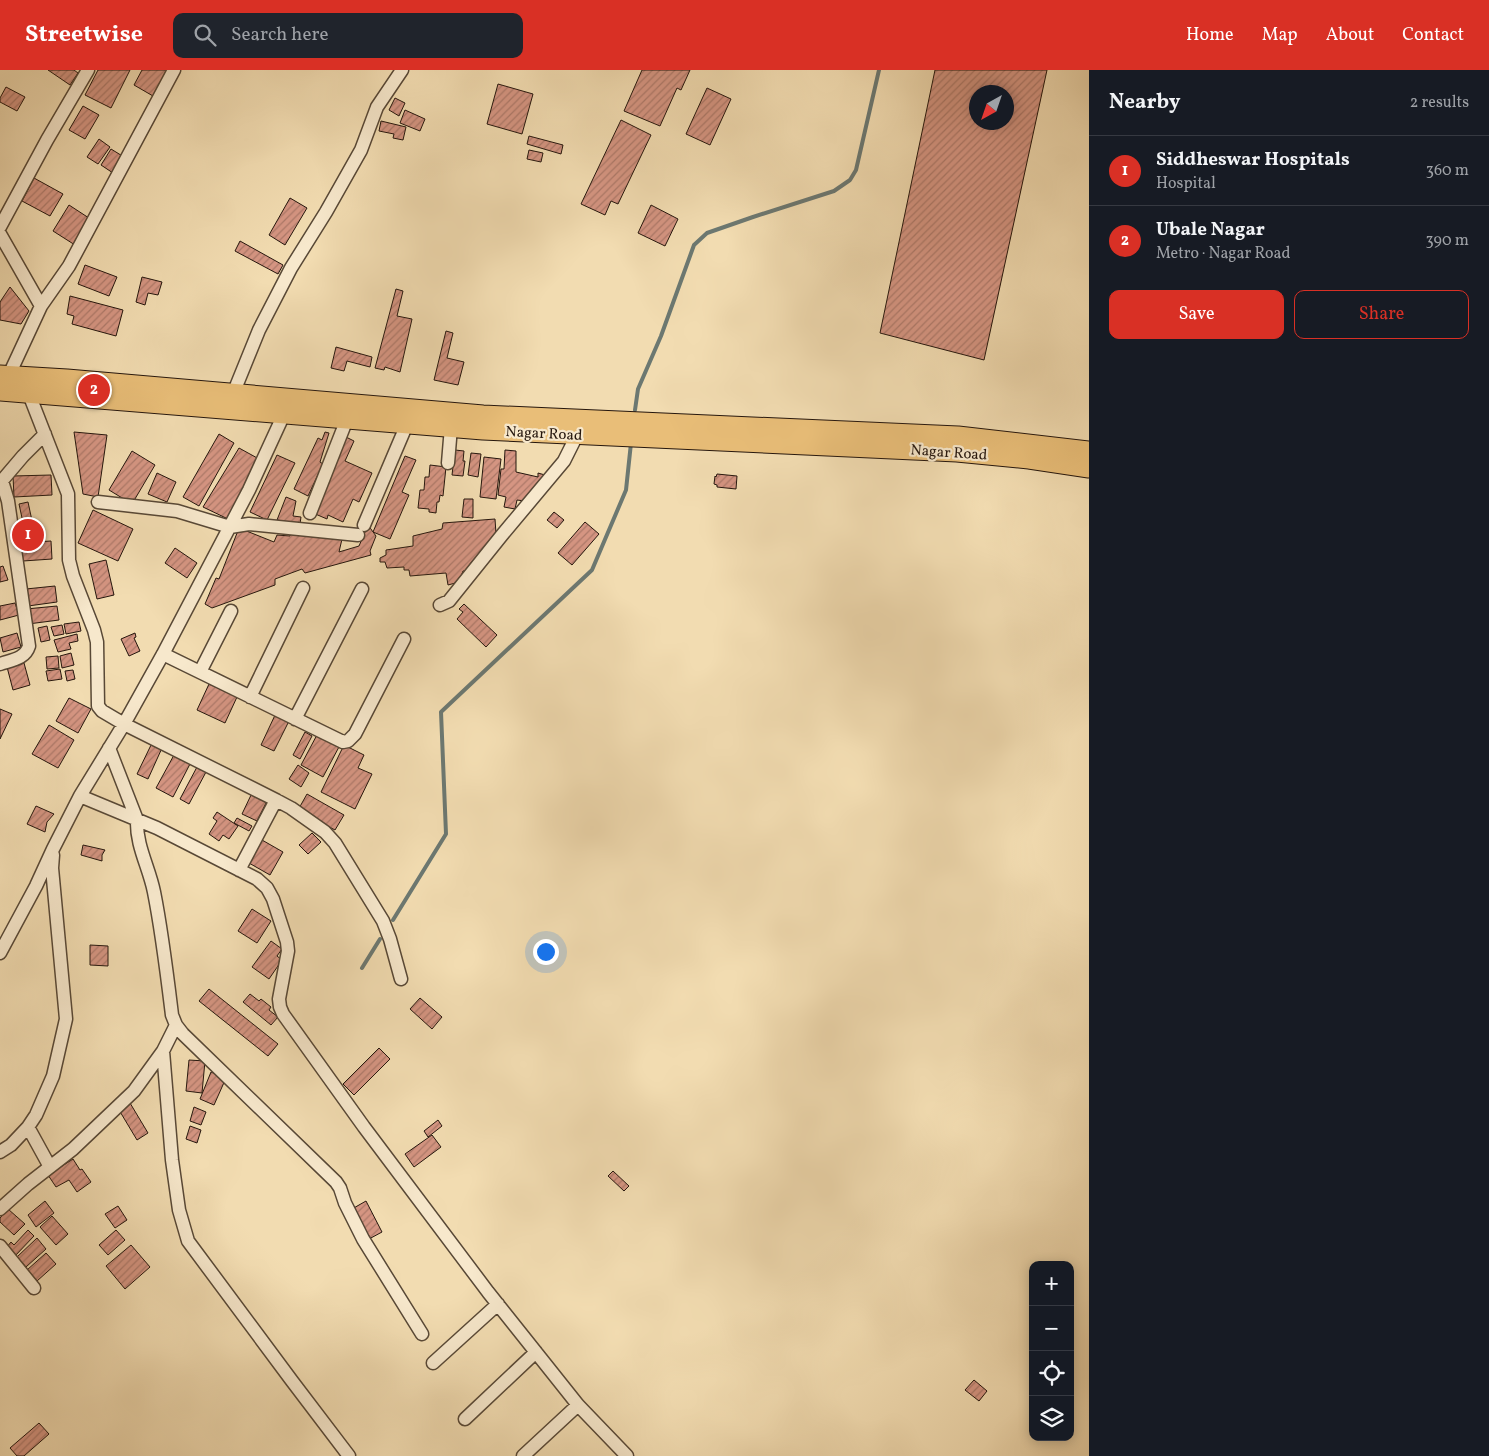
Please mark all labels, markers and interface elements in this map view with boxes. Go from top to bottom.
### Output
search box [173,13,523,58]
text: Streetwise [25,18,143,52]
icon: search [191,21,219,49]
text: Search here [231,22,328,48]
text: Home [1186,23,1234,48]
text: Map [1262,23,1298,48]
text: About [1326,23,1374,48]
text: Contact [1402,23,1464,48]
north arrow [969,85,1014,130]
text: Nearby [1109,88,1180,117]
text: 2 results [1410,92,1469,114]
text: Siddheswar Hospitals [1156,147,1350,173]
text: 1 [1122,160,1128,182]
text: 360 m [1426,160,1469,182]
text: Hospital [1156,173,1216,195]
text: Ubale Nagar [1156,217,1265,243]
text: 2 [1121,230,1129,252]
text: 390 m [1426,230,1469,252]
text: Metro · Nagar Road [1156,243,1291,265]
button: Save [1109,290,1284,339]
button: Share [1294,290,1469,339]
pin: 2 [78,371,110,409]
street label: Nagar Road [505,422,583,447]
street label: Nagar Road [910,440,988,467]
pin: 1 [12,516,44,554]
your location [533,939,559,965]
map controls [1029,1261,1074,1441]
button: + [1029,1261,1074,1306]
button: − [1029,1306,1074,1351]
button: locate [1029,1351,1074,1396]
button: layers [1029,1396,1074,1441]

